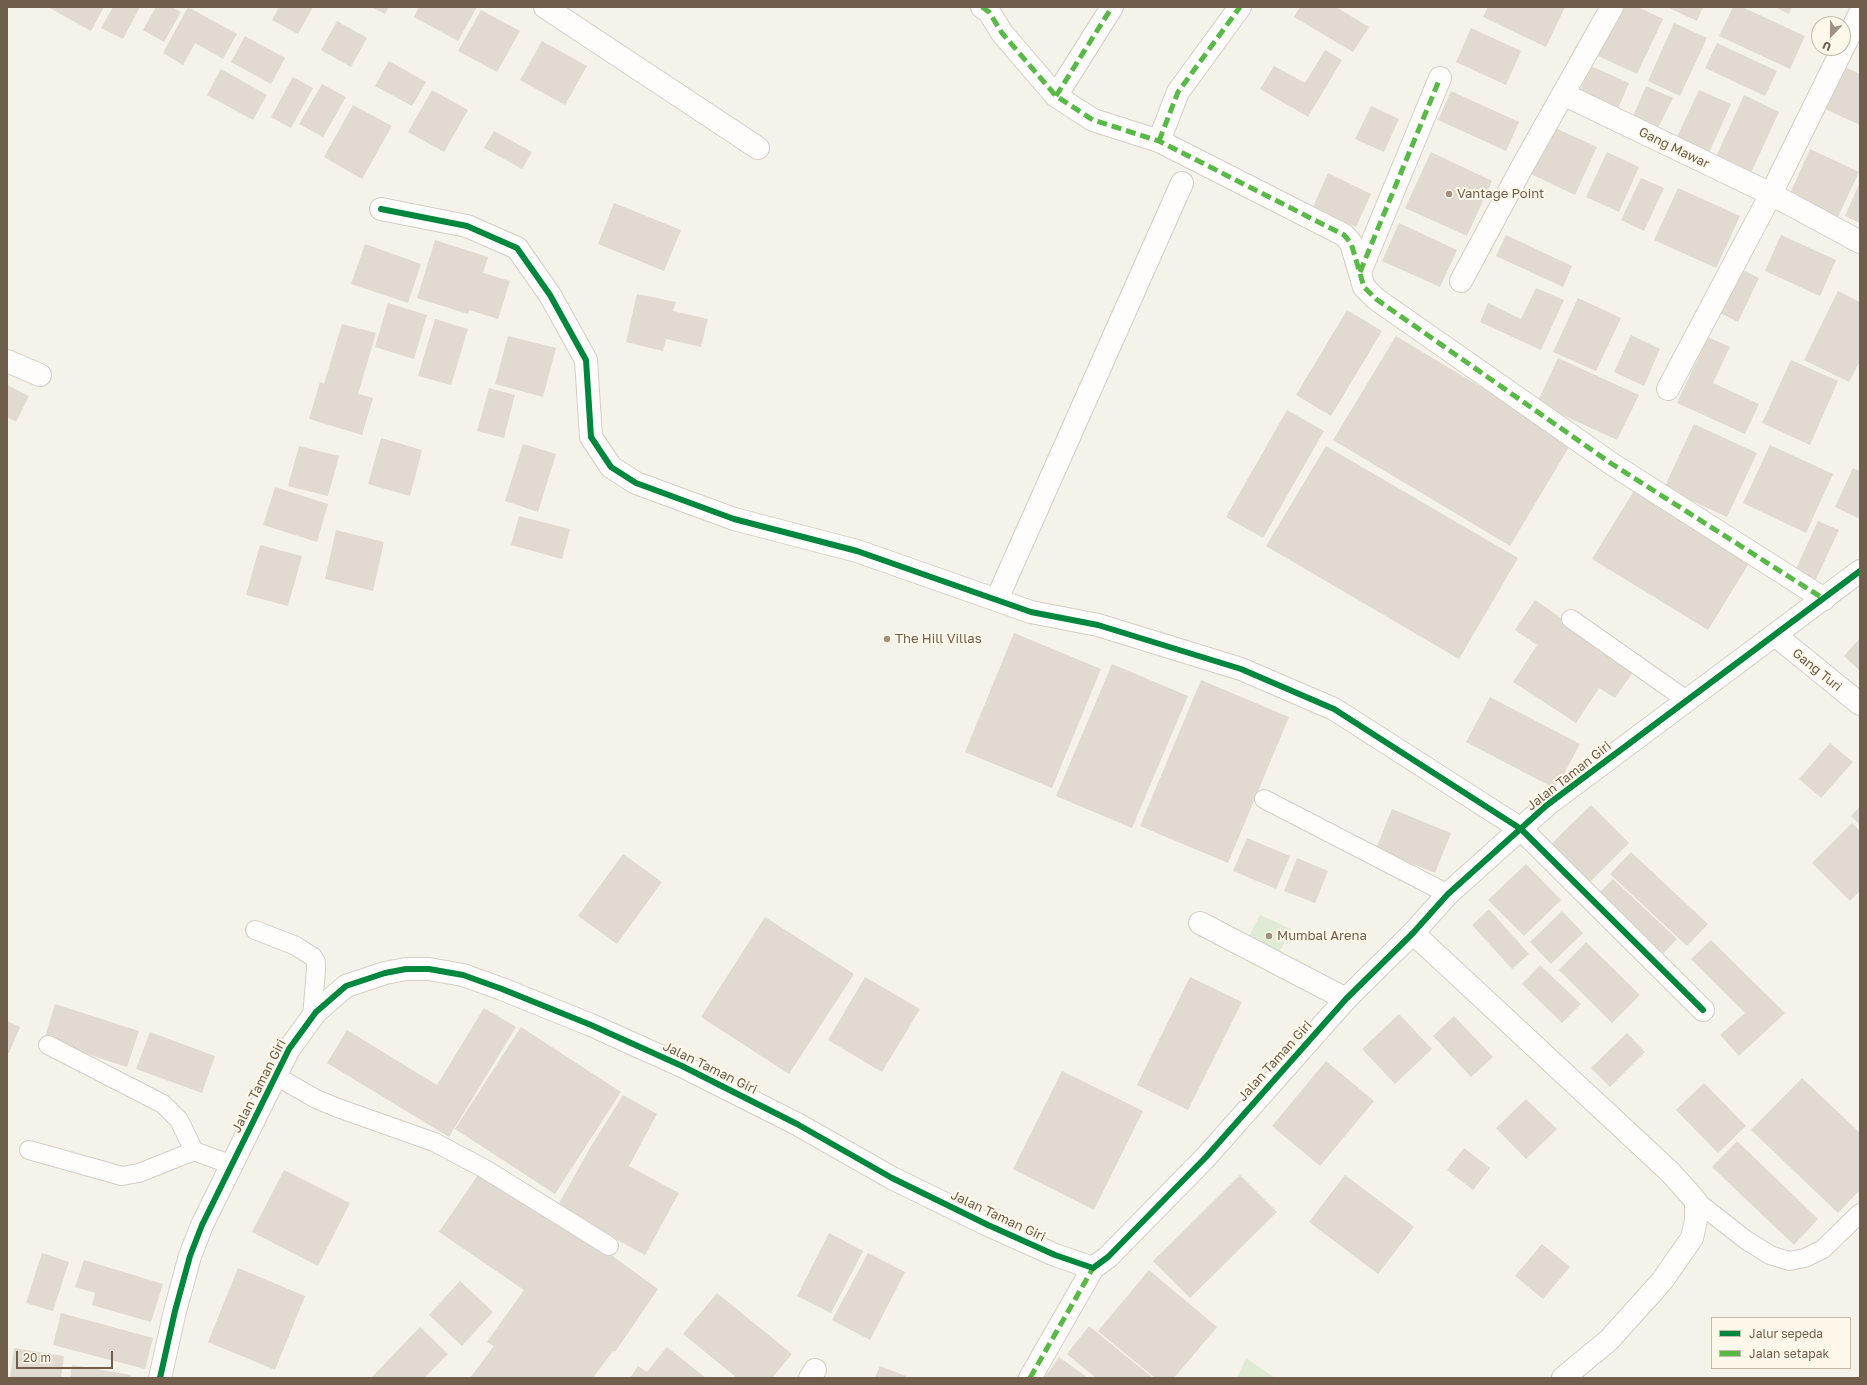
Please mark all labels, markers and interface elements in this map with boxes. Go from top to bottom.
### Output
north arrow [1811,16,1851,56]
text: U [1821,39,1833,54]
street label: Gang Mawar [1636,124,1712,172]
place label: Vantage Point [1457,186,1544,202]
marker: Vantage Point [1444,189,1454,199]
place label: The Hill Villas [895,631,982,647]
marker: The Hill Villas [882,634,892,644]
street label: Gang Turi [1789,645,1845,695]
street label: Jalan Taman Giri [1524,738,1614,814]
place label: Mumbal Arena [1277,928,1367,944]
marker: Mumbal Arena [1264,931,1274,941]
street label: Jalan Taman Giri [1235,1018,1315,1104]
street label: Jalan Taman Giri [229,1037,289,1135]
street label: Jalan Taman Giri [660,1038,760,1098]
street label: Jalan Taman Giri [948,1187,1048,1245]
legend [1711,1317,1851,1369]
text: Jalur sepeda [1749,1326,1823,1341]
scale bar [18,1343,115,1369]
text: Jalan setapak [1749,1346,1829,1361]
text: 20 m [23,1350,51,1365]

